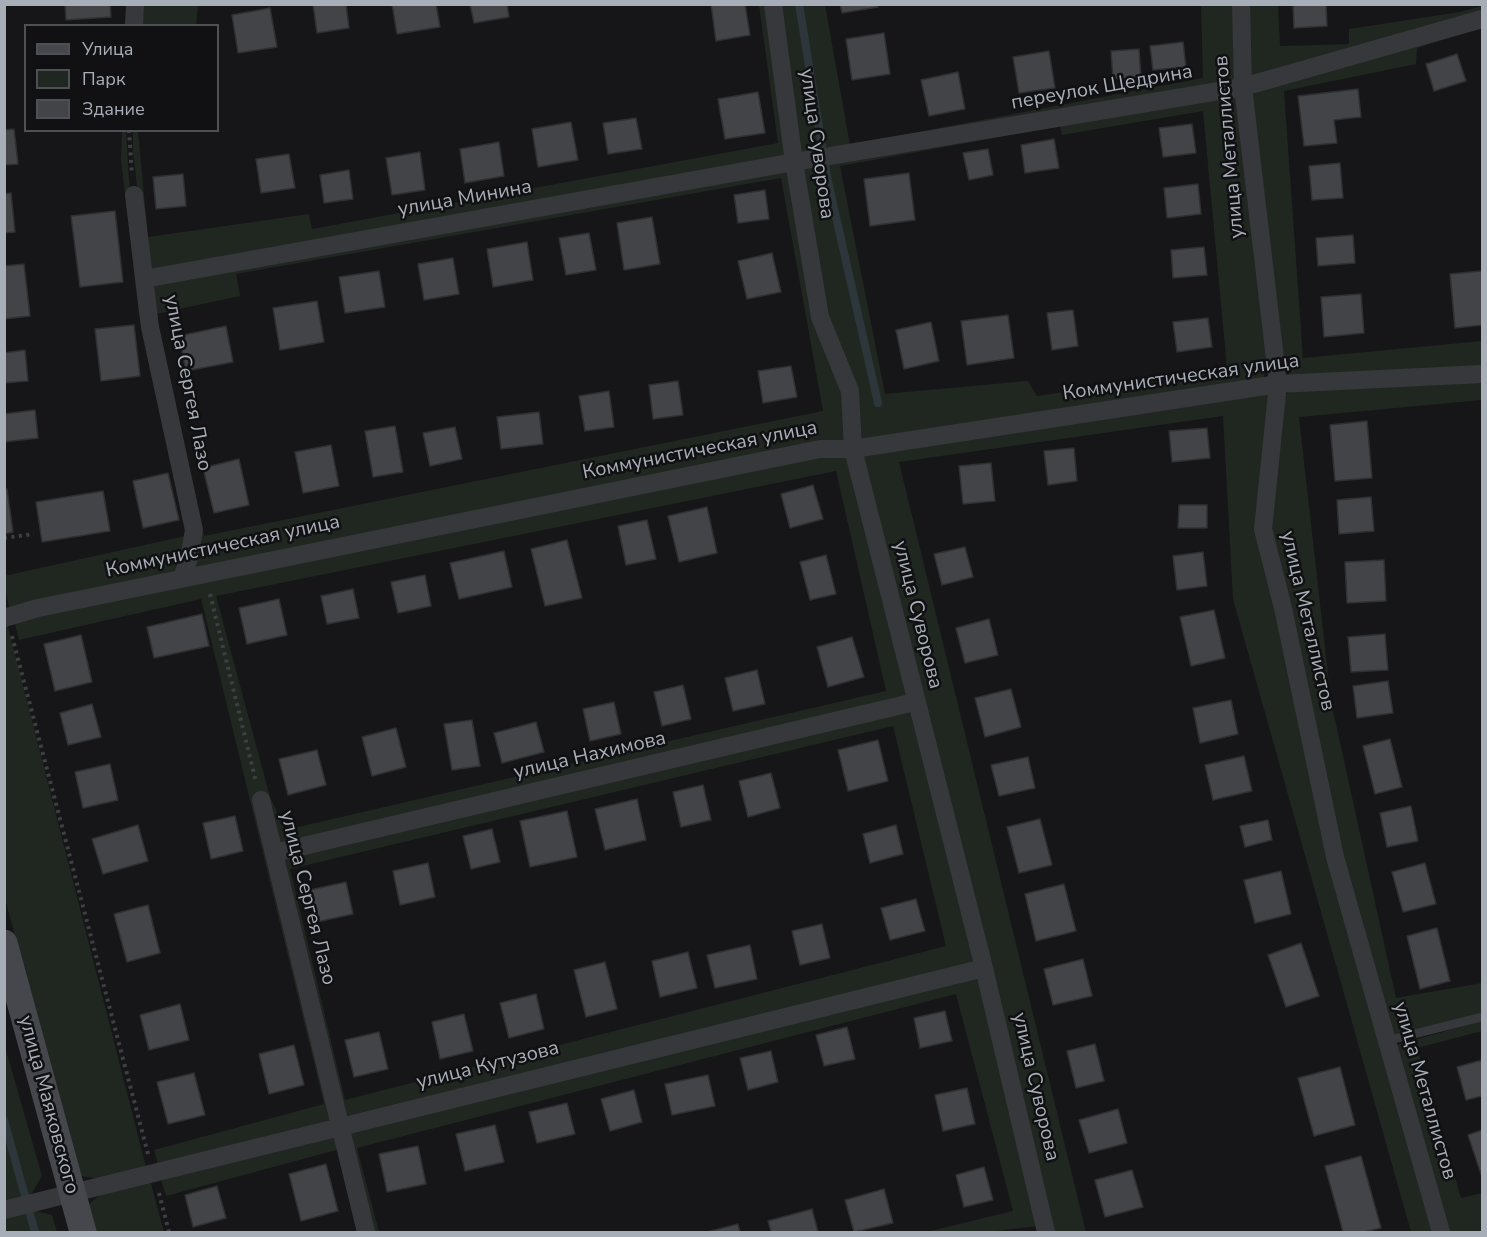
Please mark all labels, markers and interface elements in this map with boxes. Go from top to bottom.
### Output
legend [24,24,219,132]
text: Улица [82,37,133,61]
street label: улица Металлистов [1210,54,1250,240]
street label: переулок Щедрина [1009,60,1195,116]
text: Парк [82,67,125,91]
street label: улица Суворова [794,67,838,221]
text: Здание [82,97,145,121]
street label: улица Минина [396,175,534,223]
street label: улица Сергея Лазо [158,293,216,473]
street label: Коммунистическая улица [1061,350,1301,406]
street label: Коммунистическая улица [581,416,819,486]
street label: Коммунистическая улица [104,510,342,584]
street label: улица Металлистов [1275,529,1339,713]
street label: улица Суворова [887,539,947,691]
street label: улица Нахимова [512,727,668,785]
street label: улица Сергея Лазо [274,808,340,988]
street label: улица Металлистов [1387,999,1461,1183]
street label: улица Суворова [1006,1010,1064,1164]
street label: улица Маяковского [13,1013,83,1197]
street label: улица Кутузова [414,1037,562,1095]

